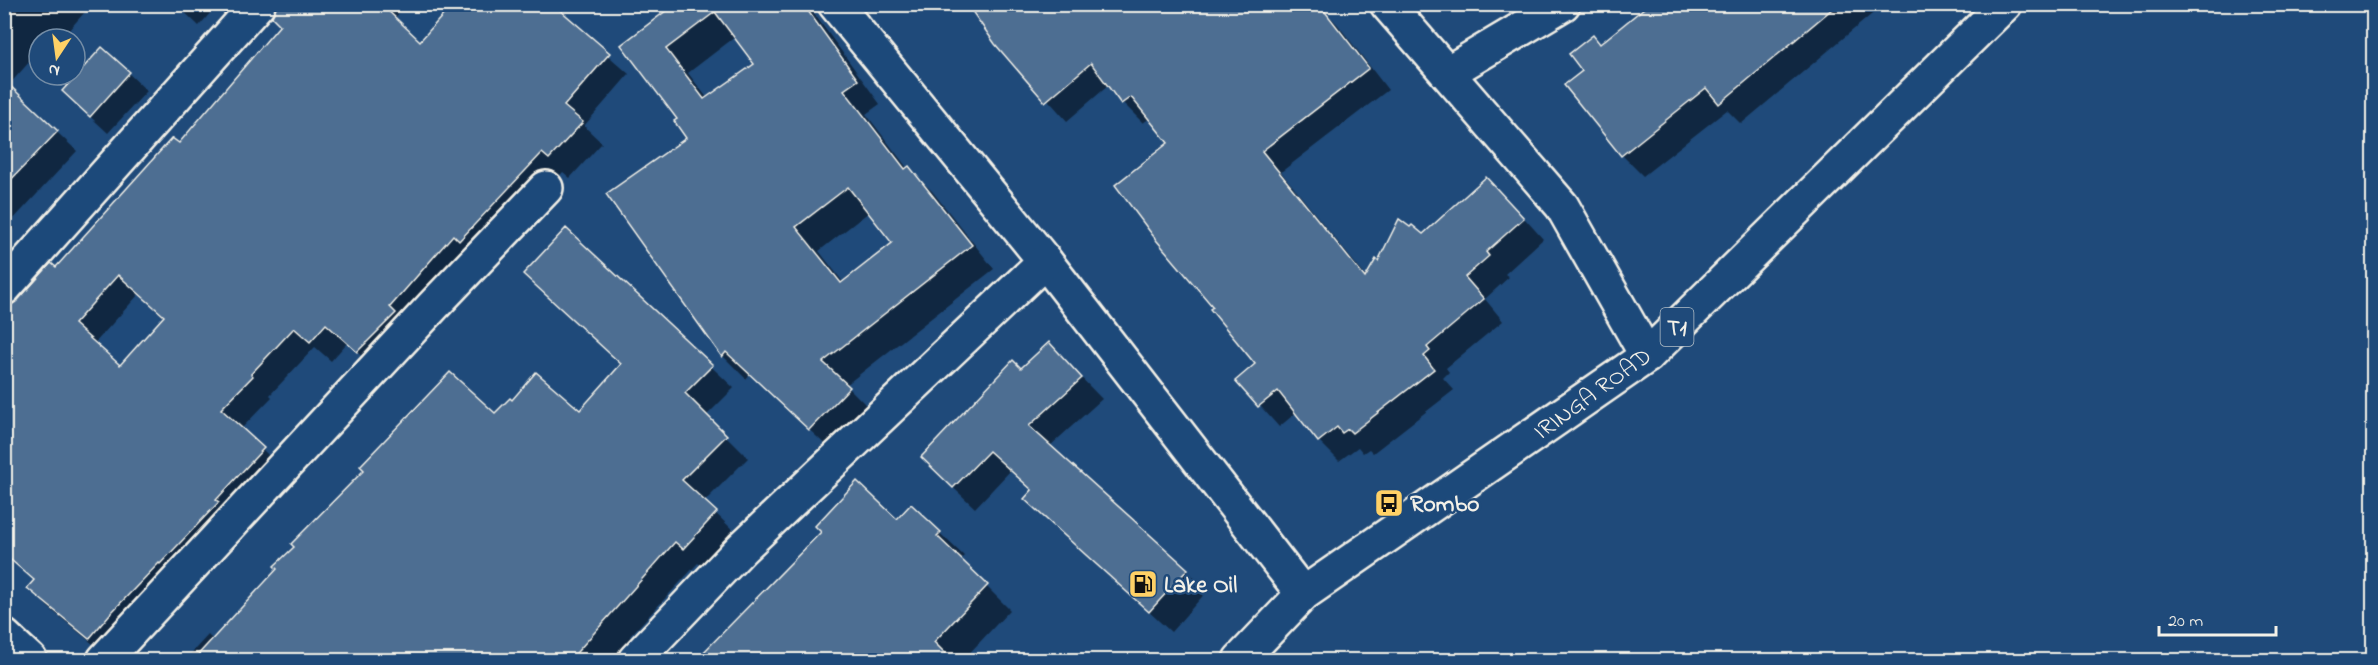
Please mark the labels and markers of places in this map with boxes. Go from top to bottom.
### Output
bus stop icon: Rombo [1373,487,1405,519]
place label: Rombo [1410,488,1480,523]
fuel station icon: Lake Oil [1127,568,1159,600]
place label: Lake Oil [1164,569,1237,604]

